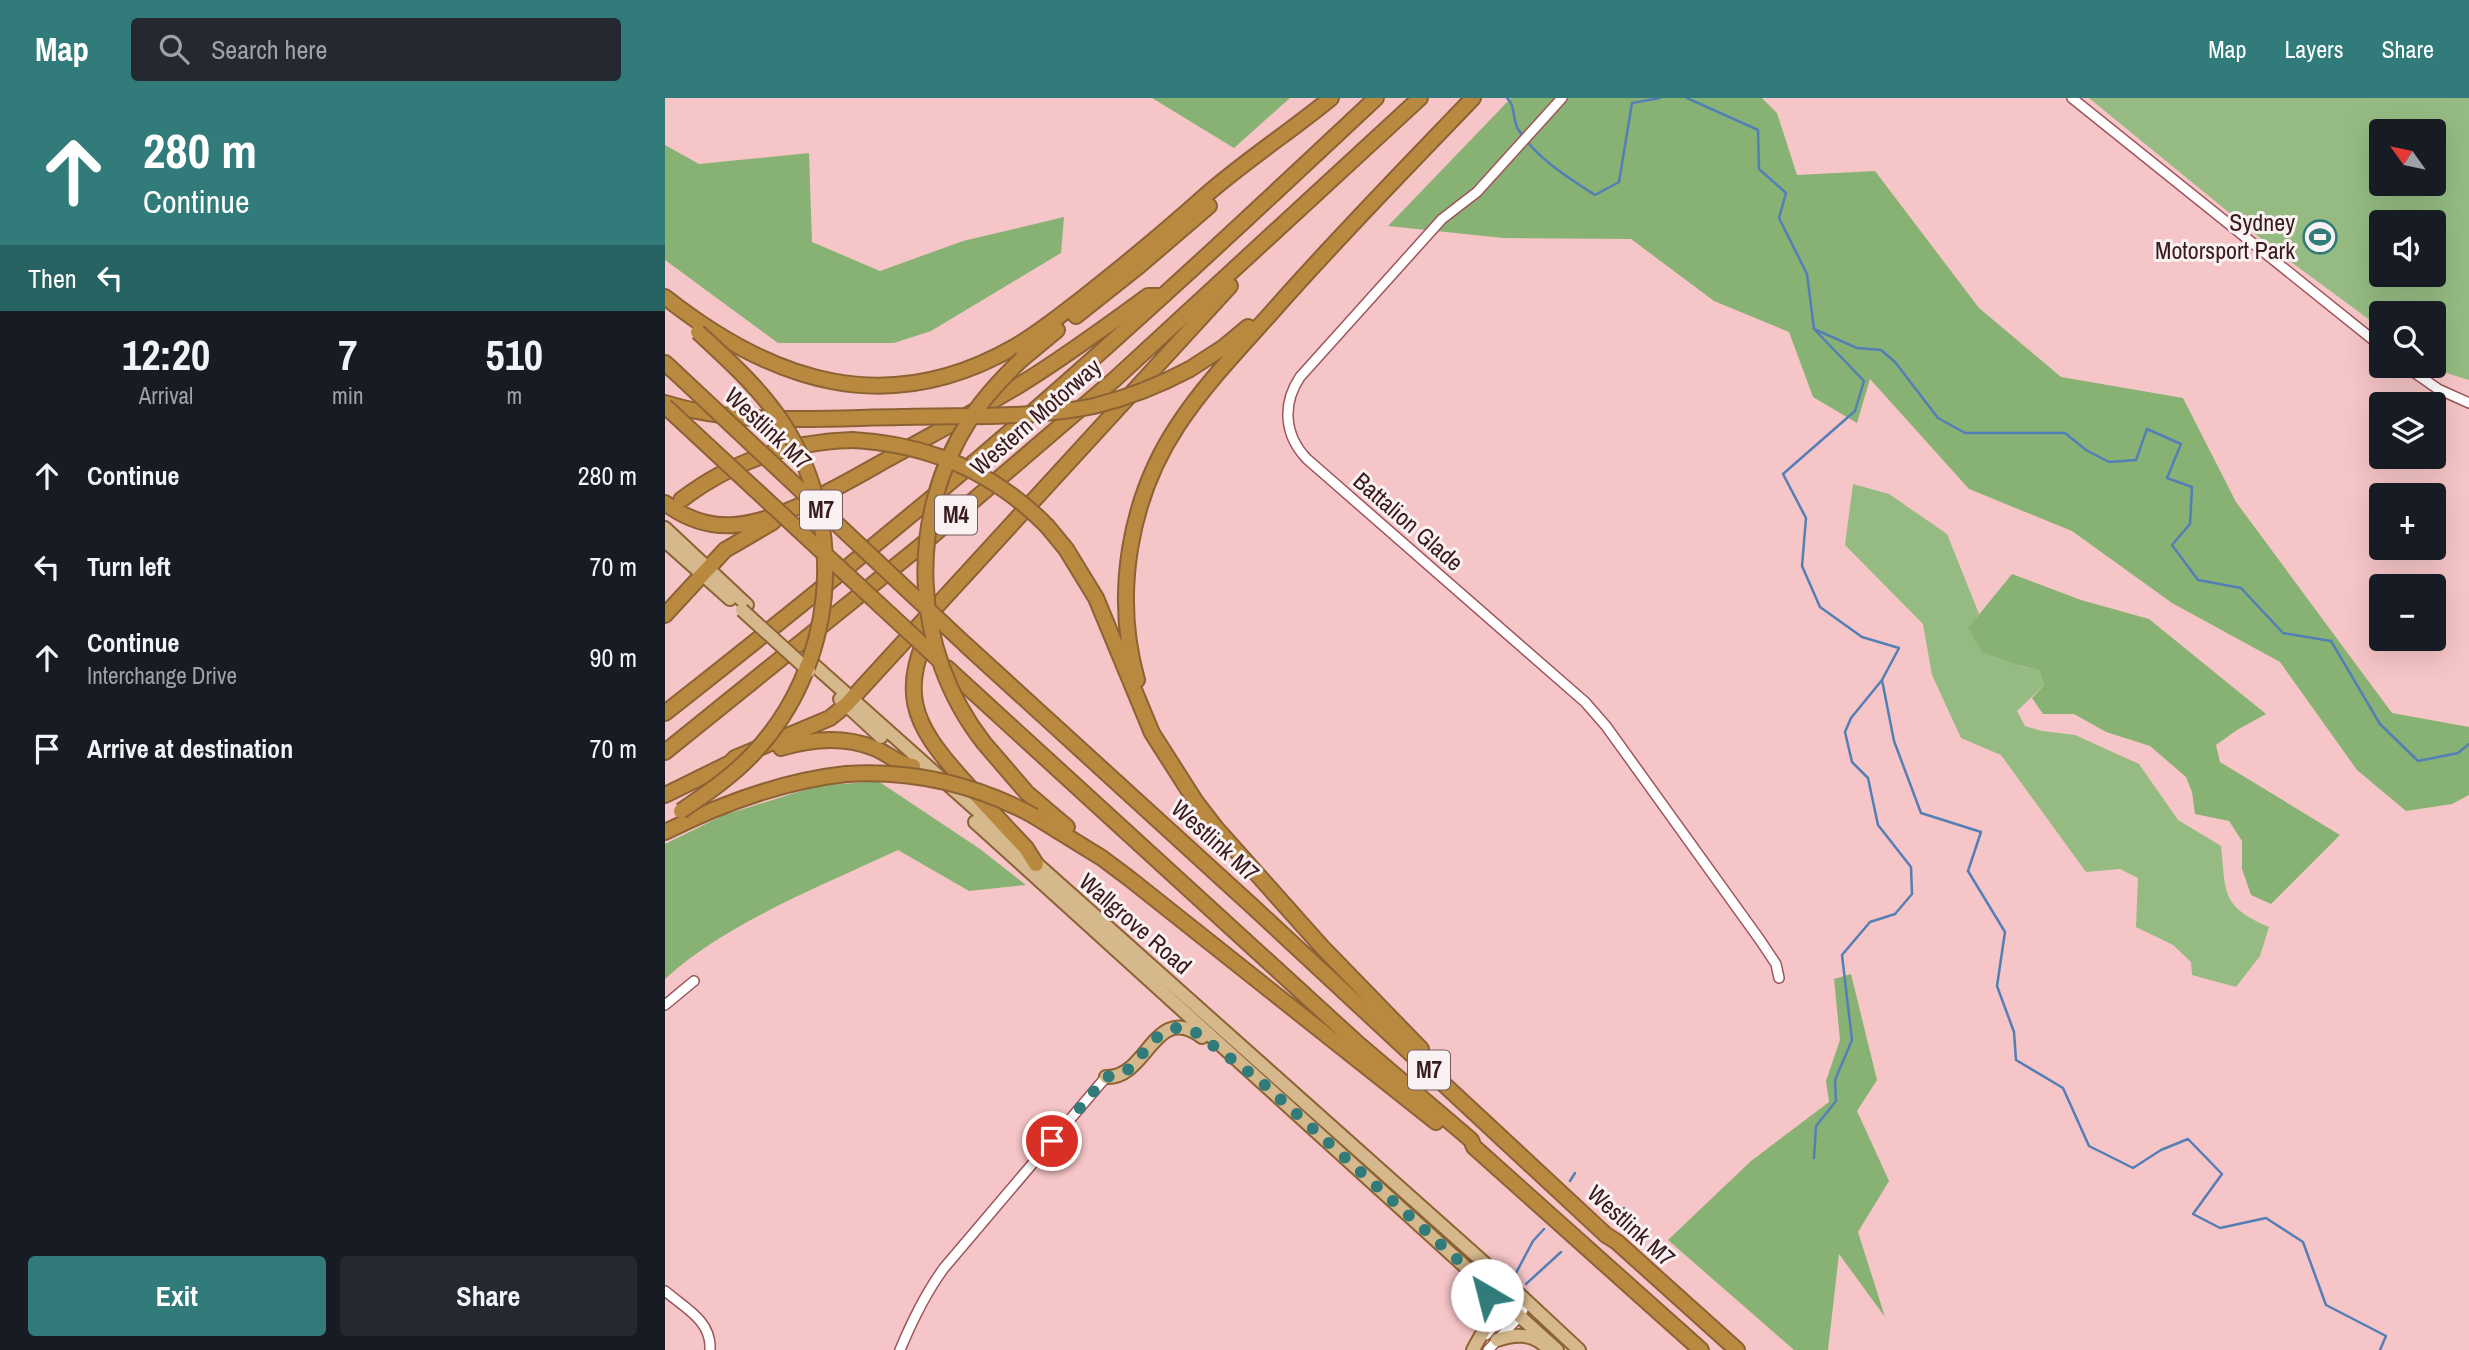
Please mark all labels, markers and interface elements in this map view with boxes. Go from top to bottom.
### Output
search box [131,18,621,81]
text: Map [35,27,89,71]
icon: search [155,30,193,68]
text: Search here [211,32,327,67]
text: Map [2208,33,2246,65]
text: Layers [2284,33,2343,65]
text: Share [2381,33,2434,65]
text: 280 m [143,117,257,183]
north arrow [2369,119,2447,196]
map controls [2369,119,2446,651]
icon: ahead [28,126,119,217]
text: Continue [143,180,250,223]
place label: Sydney Motorsport Park [2155,206,2295,266]
button: sound [2369,210,2446,287]
sports icon: Sydney Motorsport Park [2301,218,2339,256]
icon: left [91,259,129,297]
text: Then [28,261,77,296]
button: search [2369,301,2446,378]
text: 12:20 [122,327,210,383]
text: 7 [338,327,357,383]
text: 510 [486,327,543,383]
street label: Western Motorway [963,350,1108,482]
text: Arrival [139,380,193,411]
text: min [332,380,364,411]
text: m [506,380,522,411]
street label: Westlink M7 [718,380,819,477]
button: layers [2369,392,2446,469]
icon: ahead [28,457,66,495]
text: Continue [87,458,179,493]
text: 280 m [578,458,637,493]
street label: Battalion Glade [1347,465,1470,578]
button: + [2369,483,2446,560]
road number: M7 [800,490,842,530]
road number: M4 [935,496,977,534]
icon: left [28,548,66,586]
text: Turn left [87,549,171,584]
text: 70 m [590,549,637,584]
button: − [2369,574,2446,651]
text: Continue [87,625,179,660]
icon: ahead [28,639,66,677]
text: 90 m [590,640,637,675]
text: Interchange Drive [87,660,237,691]
icon: arrive [28,730,66,768]
text: Arrive at destination [87,731,293,766]
text: 70 m [590,731,637,766]
street label: Westlink M7 [1165,792,1267,888]
street label: Wallgrove Road [1073,865,1199,981]
road number: M7 [1408,1051,1450,1090]
pin [1022,1111,1082,1171]
icon: arrive [1033,1122,1071,1160]
street label: Westlink M7 [1581,1177,1683,1273]
button: Exit [28,1256,326,1336]
button: Share [340,1256,637,1336]
position arrow [1450,1258,1524,1332]

